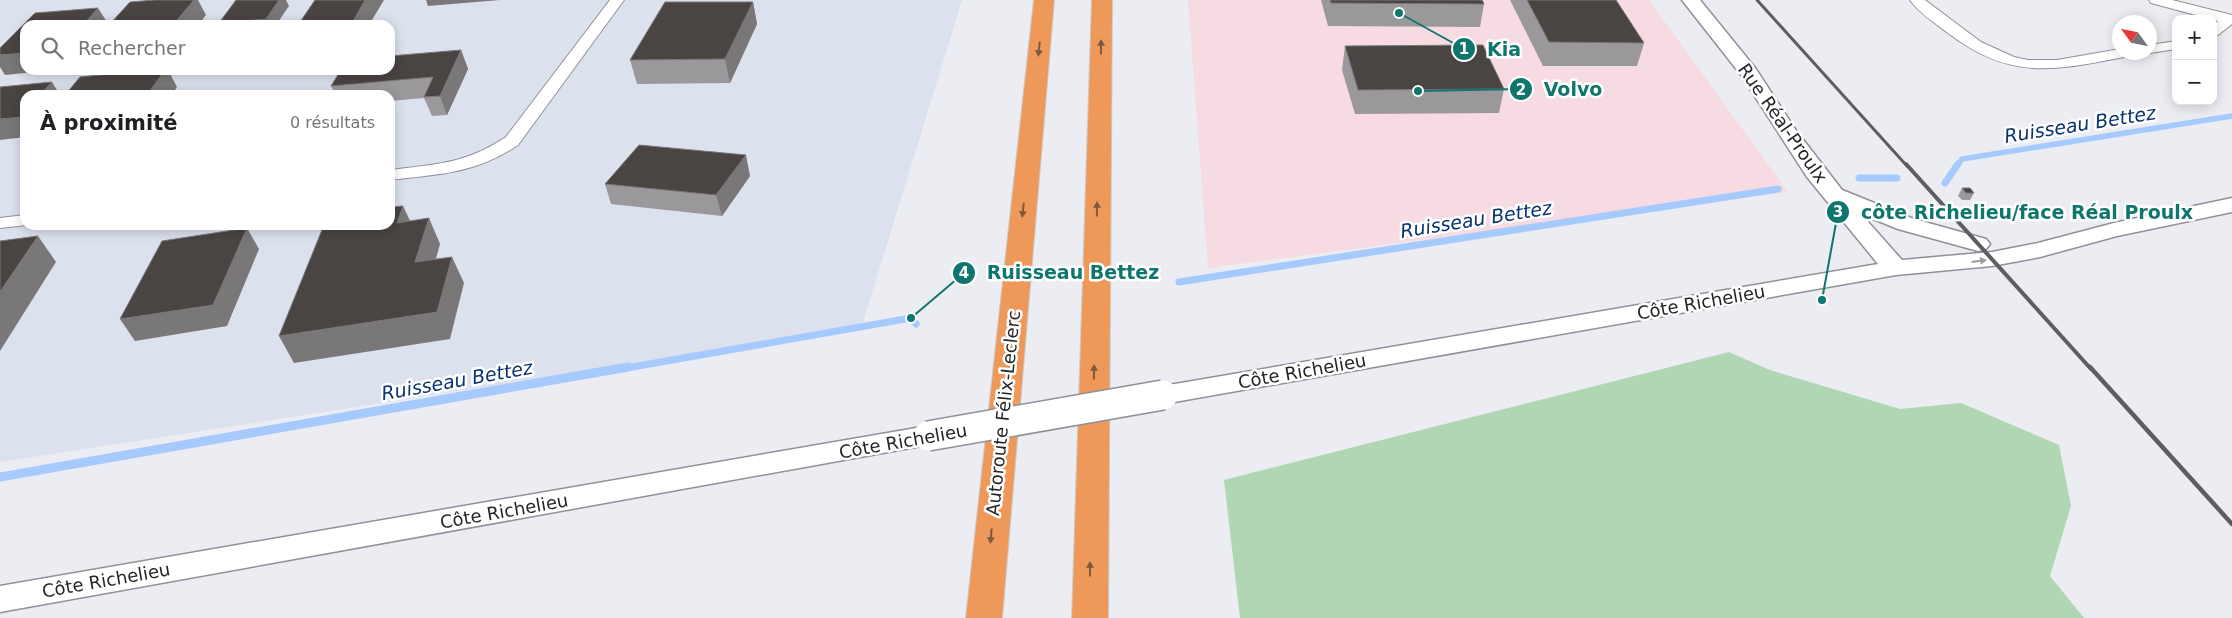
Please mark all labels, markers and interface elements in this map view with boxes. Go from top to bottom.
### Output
north arrow [2112,15,2157,60]
map controls [2172,15,2217,105]
button: + [2172,15,2217,60]
search box [20,20,395,75]
callout: Kia [1452,32,1531,66]
icon: search [38,34,66,62]
text: Rechercher [78,37,186,59]
text: Kia [1487,38,1521,60]
one-way arrow [1097,39,1105,55]
text: 1 [1459,40,1469,58]
one-way arrow [1035,41,1043,57]
street label: Rue Réal-Proulx [1734,59,1832,187]
button: − [2172,60,2217,105]
callout: Volvo [1508,72,1612,106]
text: Volvo [1544,78,1602,100]
text: 2 [1516,81,1526,99]
water label: Ruisseau Bettez [2003,101,2158,147]
text: À proximité [40,111,177,135]
text: 0 résultats [290,113,375,132]
callout: côte Richelieu/face Réal Proulx [1826,195,2203,229]
water label: Ruisseau Bettez [1399,196,1554,242]
one-way arrow [1093,201,1101,217]
text: côte Richelieu/face Réal Proulx [1861,201,2193,223]
one-way arrow [1019,202,1027,218]
text: 3 [1833,203,1843,221]
callout: Ruisseau Bettez [952,256,1169,290]
one-way arrow [1971,257,1987,265]
text: Ruisseau Bettez [987,261,1159,283]
text: 4 [959,264,969,282]
street label: Côte Richelieu [1635,280,1767,324]
street label: Autoroute Félix-Leclerc [982,309,1024,517]
street label: Côte Richelieu [1236,349,1368,393]
water label: Ruisseau Bettez [380,356,535,404]
one-way arrow [1090,364,1098,380]
street label: Côte Richelieu [837,419,969,463]
street label: Côte Richelieu [438,489,570,533]
one-way arrow [987,528,995,544]
street label: Côte Richelieu [40,558,172,602]
one-way arrow [1086,561,1094,577]

